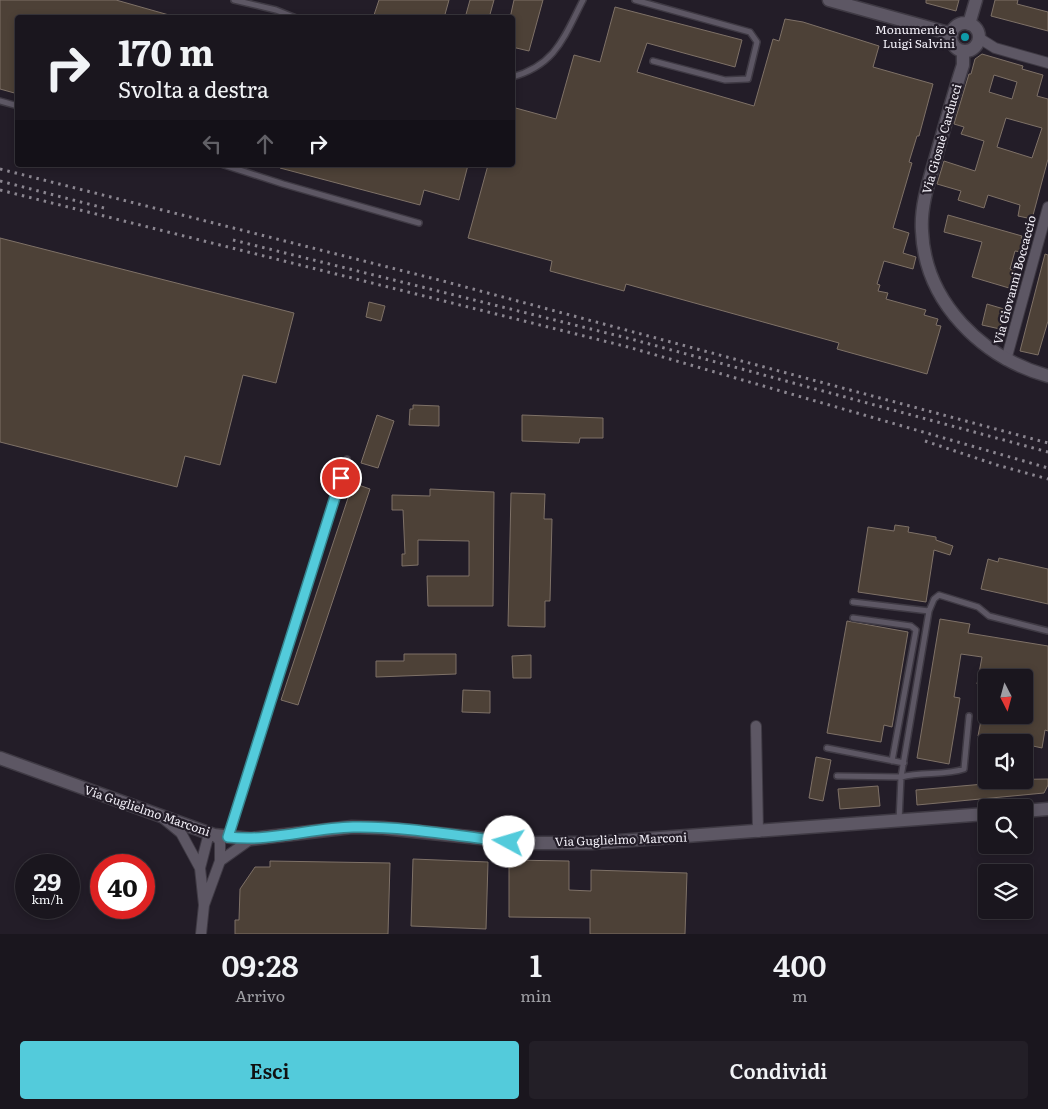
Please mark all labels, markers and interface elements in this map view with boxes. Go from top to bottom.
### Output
place label: Monumento a Luigi Salvini [875,20,956,52]
text: 170 m [118,25,214,77]
marker: Monumento a Luigi Salvini [959,31,971,43]
icon: right [35,35,100,100]
text: Svolta a destra [118,72,269,105]
street label: Via Giosuè Carducci [917,82,965,196]
icon: left [198,130,226,158]
icon: ahead [251,130,279,158]
icon: right [304,130,332,158]
street label: Via Giovanni Boccaccio [988,213,1040,346]
pin [320,457,362,499]
icon: arrive [327,464,355,492]
north arrow [978,669,1032,724]
map controls [978,669,1033,919]
button: sound [978,734,1033,789]
street label: Via Guglielmo Marconi [82,780,213,840]
button: search [978,799,1033,854]
position arrow [482,815,534,867]
street label: Via Guglielmo Marconi [555,828,687,850]
speed limit sign: 40 [90,854,155,919]
text: 29 [34,862,61,899]
button: layers [978,864,1033,919]
text: km/h [32,890,63,908]
text: 09:28 [221,942,299,986]
text: 1 [530,942,542,986]
text: 400 [773,942,827,986]
text: Arrivo [235,983,285,1007]
text: min [520,983,552,1007]
text: m [792,983,808,1007]
button: Esci [20,1041,519,1099]
button: Condividi [529,1041,1028,1099]

